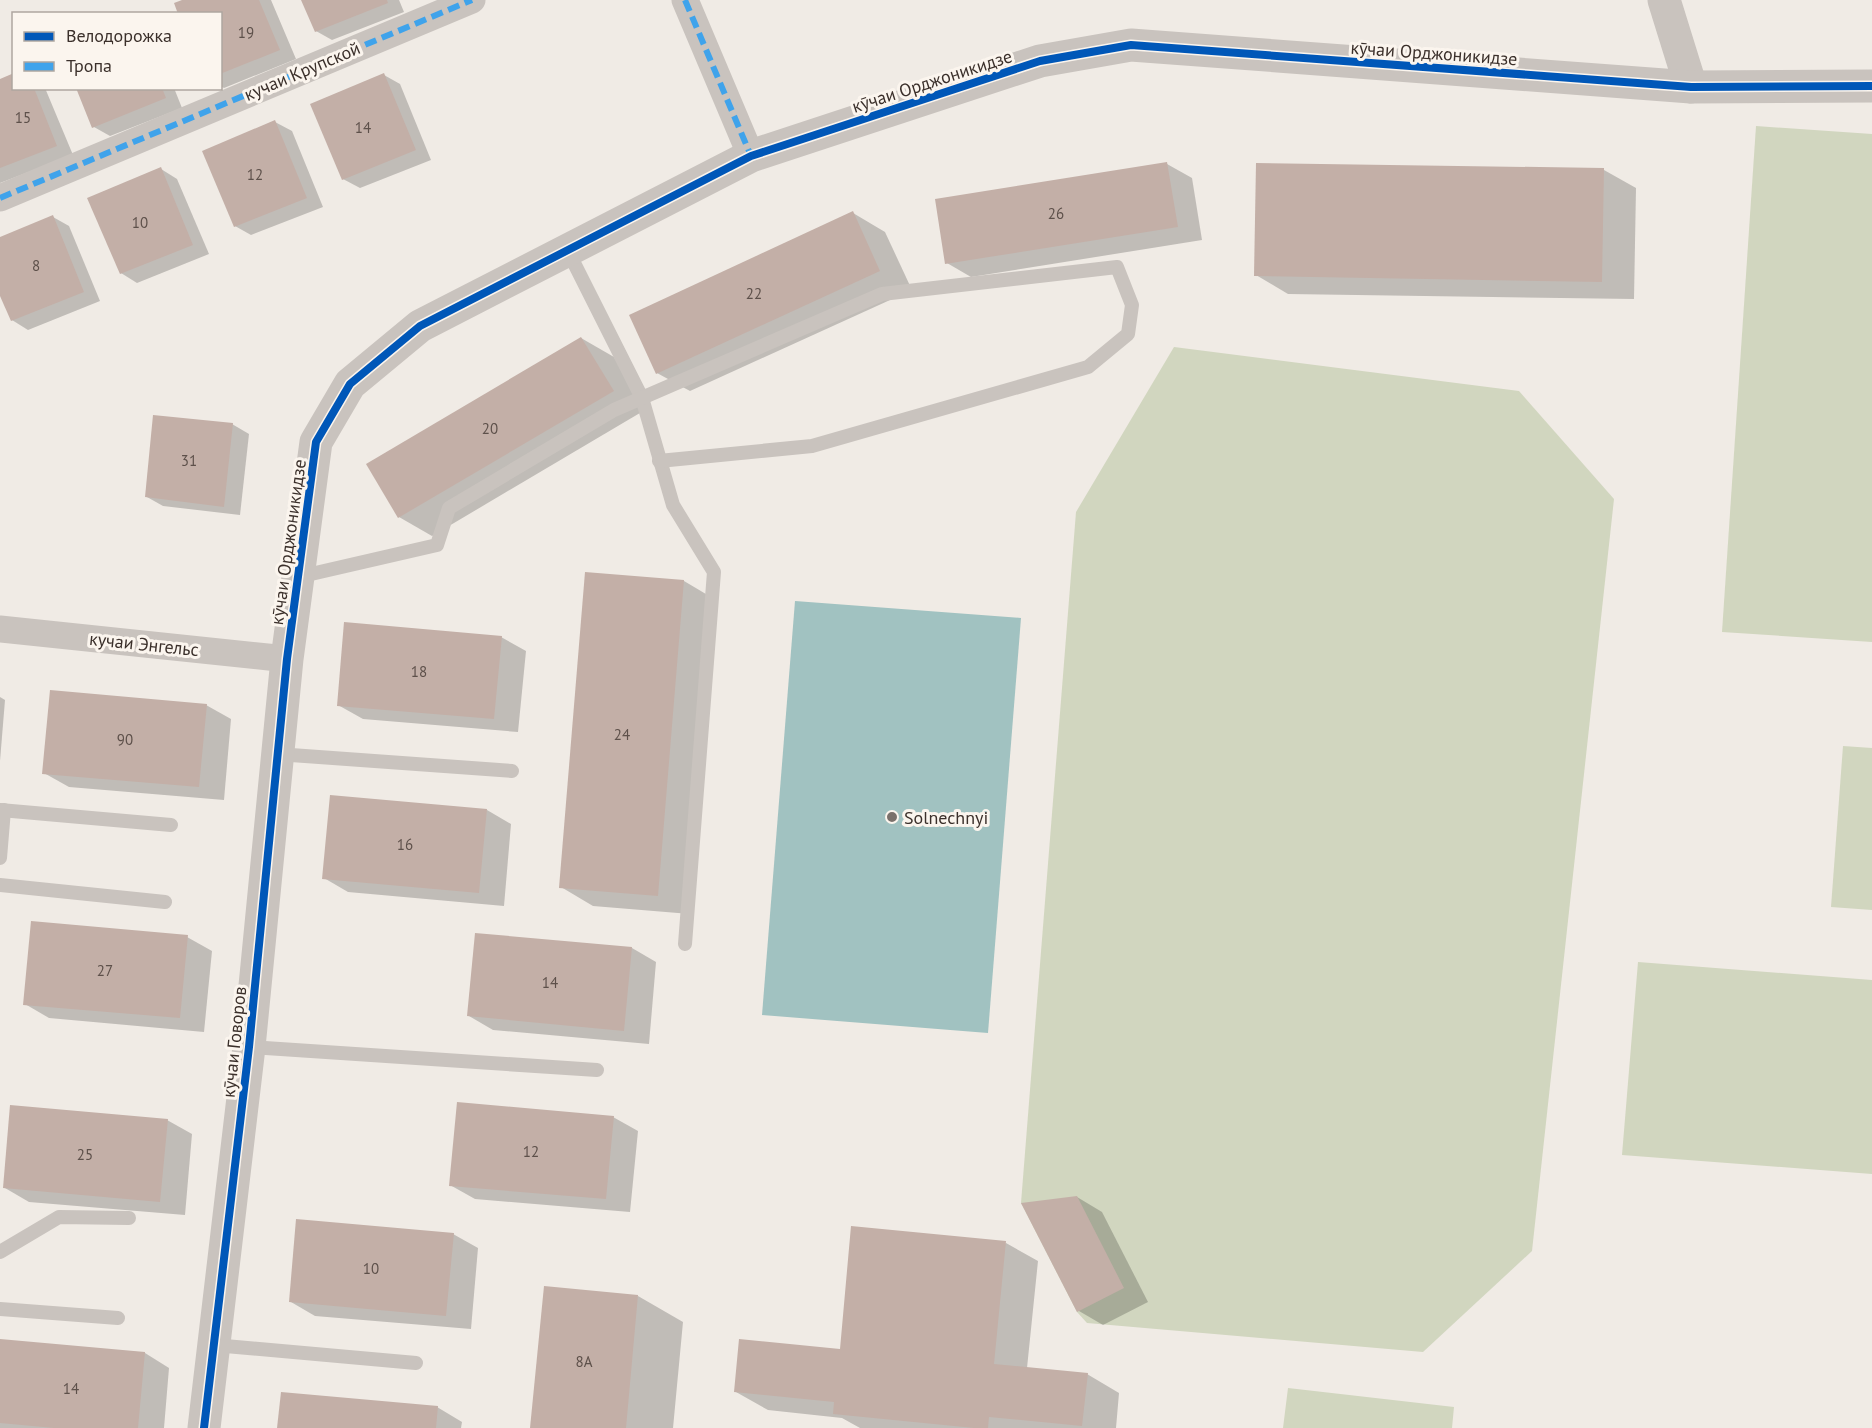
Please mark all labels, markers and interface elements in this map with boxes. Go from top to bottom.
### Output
legend [12,12,222,90]
house number: 19 [238,23,254,42]
text: Велодорожка [66,24,172,47]
street label: кучаи Крупской [240,36,364,106]
street label: кӯчаи Орджоникидзе [1350,36,1518,70]
street label: кӯчаи Орджоникидзе [849,44,1015,118]
text: Тропа [66,54,112,77]
house number: 15 [15,108,31,127]
house number: 14 [355,118,371,137]
house number: 12 [247,165,263,184]
house number: 26 [1048,204,1064,223]
house number: 10 [132,213,148,232]
house number: 8 [32,256,40,275]
house number: 22 [746,284,762,303]
house number: 20 [482,419,498,438]
house number: 31 [181,451,197,470]
street label: кӯчаи Орджоникидзе [265,458,311,626]
street label: кучаи Энгельс [88,627,200,661]
house number: 18 [411,662,427,681]
house number: 24 [614,725,630,744]
house number: 90 [117,730,133,749]
place label: Solnechnyi [904,806,988,829]
marker: Solnechnyi [885,810,899,824]
house number: 16 [397,835,413,854]
house number: 27 [97,961,113,980]
house number: 14 [542,973,558,992]
street label: кӯчаи Говоров [217,985,251,1099]
house number: 12 [523,1142,539,1161]
house number: 25 [77,1145,93,1164]
house number: 10 [363,1259,379,1278]
house number: 8А [576,1352,593,1371]
house number: 14 [63,1379,79,1398]

